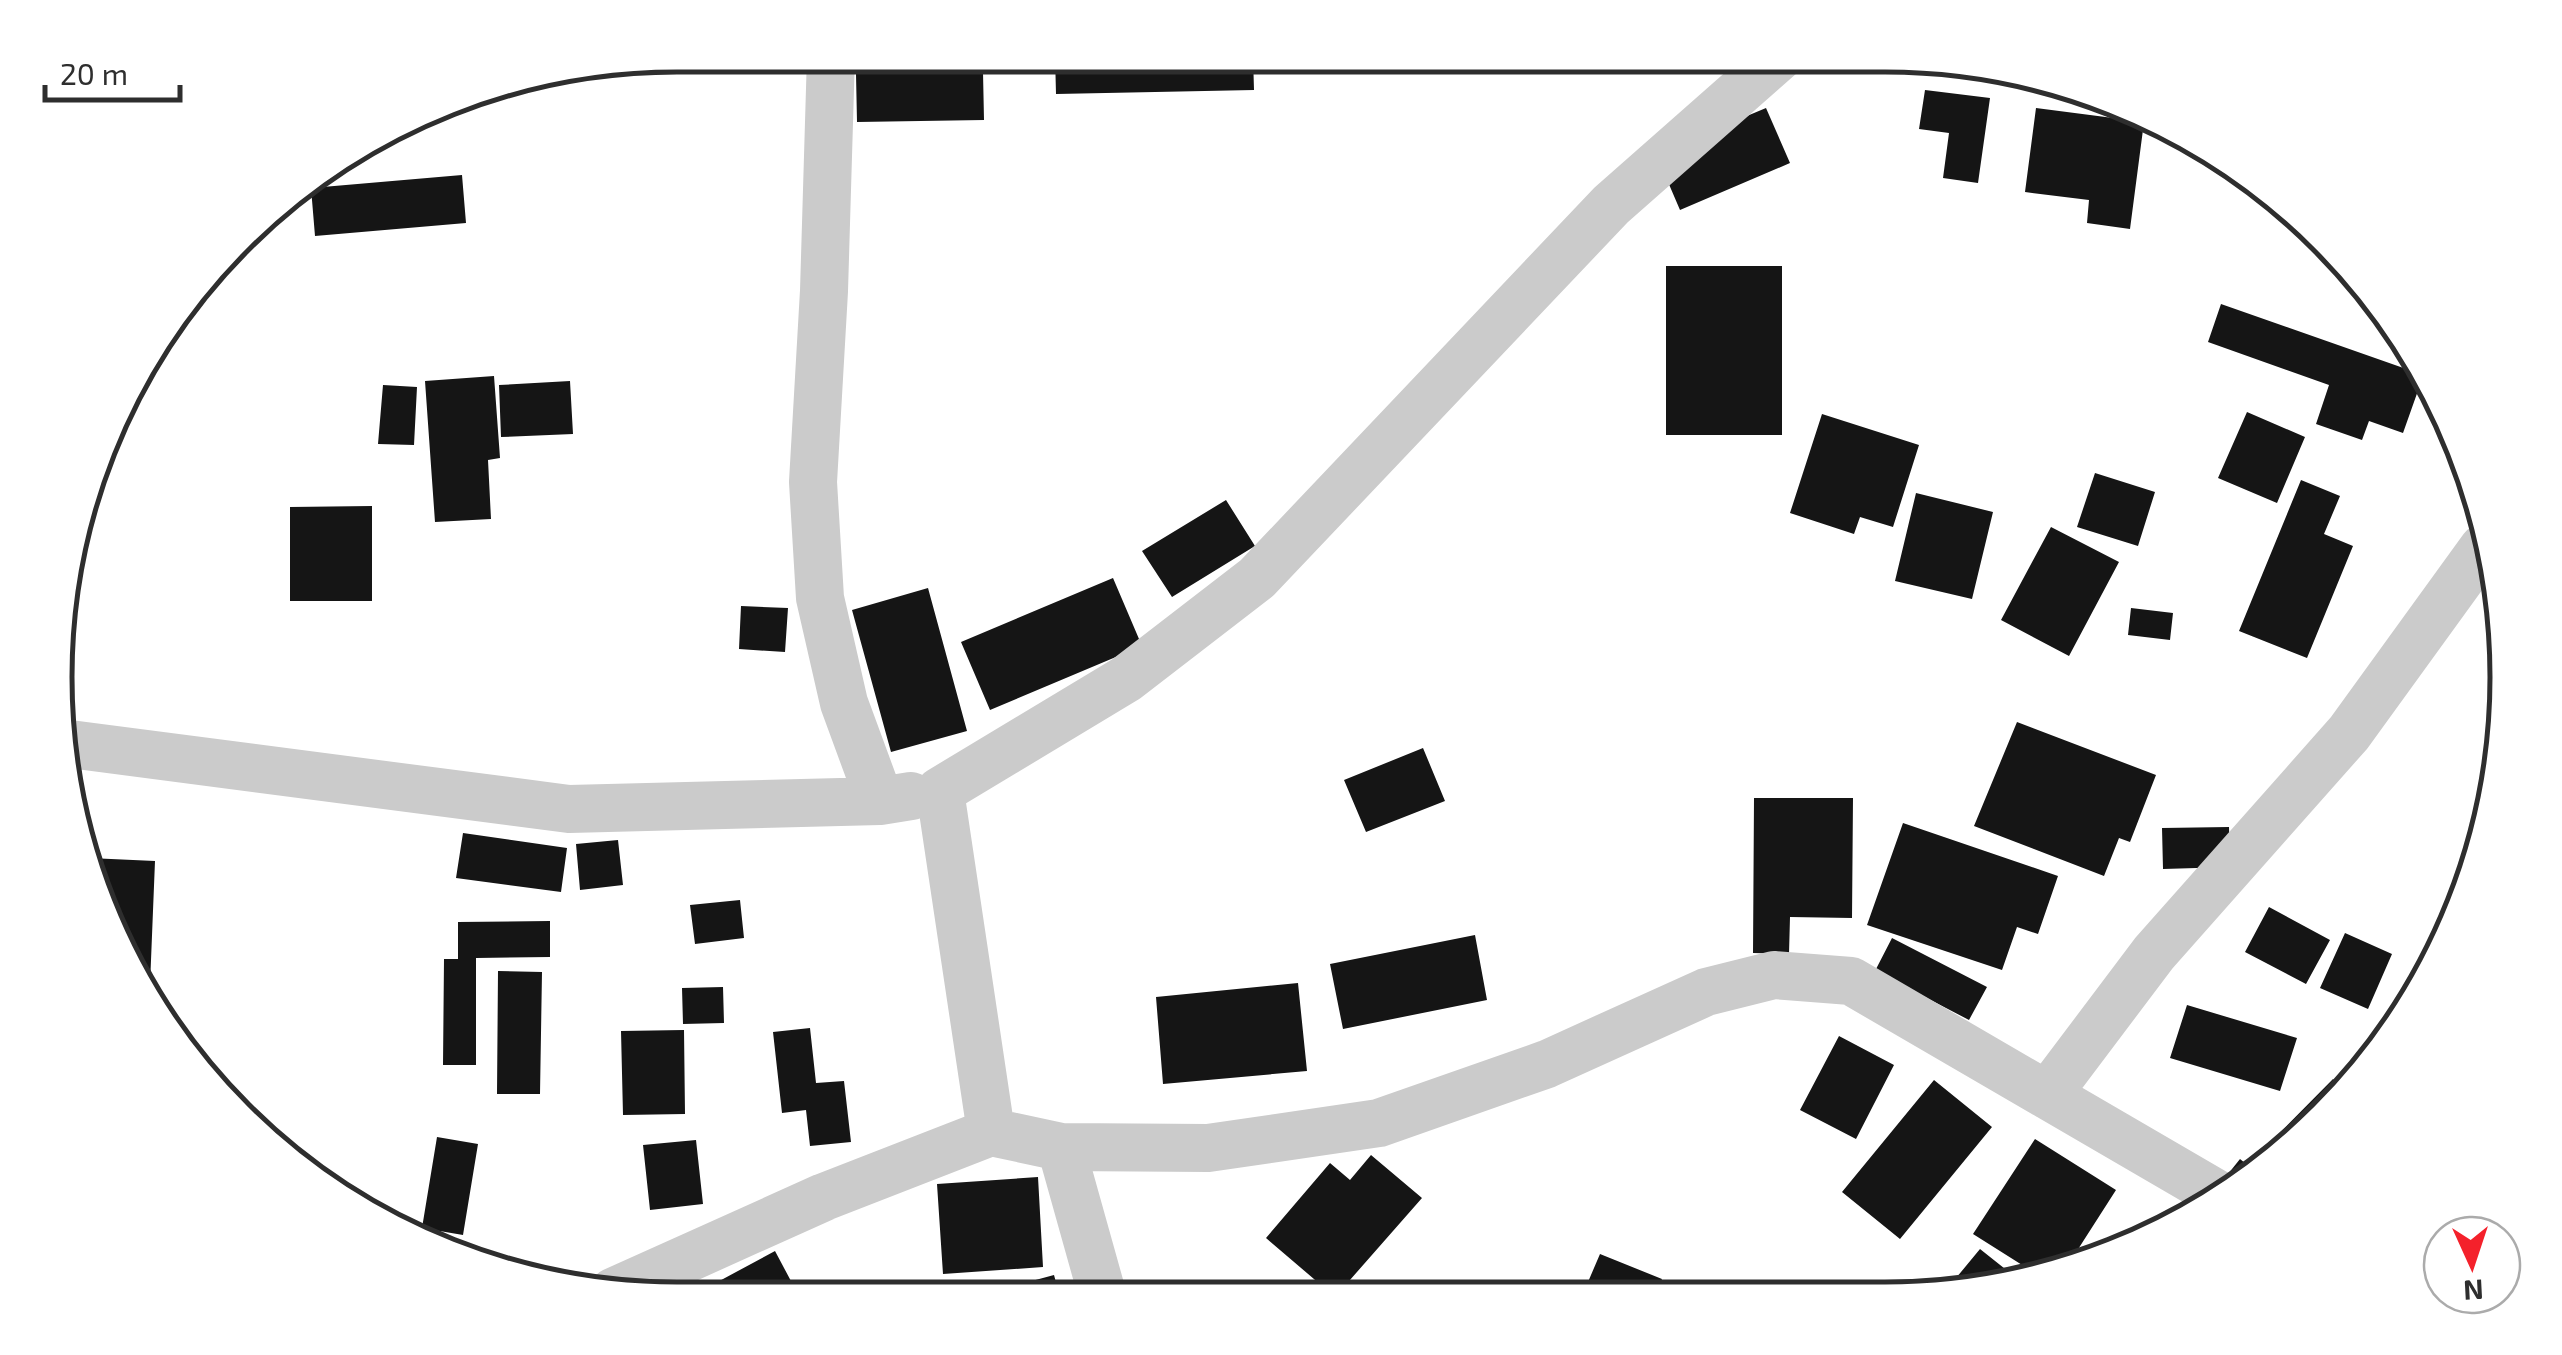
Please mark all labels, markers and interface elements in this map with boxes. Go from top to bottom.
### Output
scale bar [45,40,180,102]
text: 20 m [60,55,128,91]
north arrow [2422,1215,2522,1315]
text: N [2462,1273,2484,1308]

